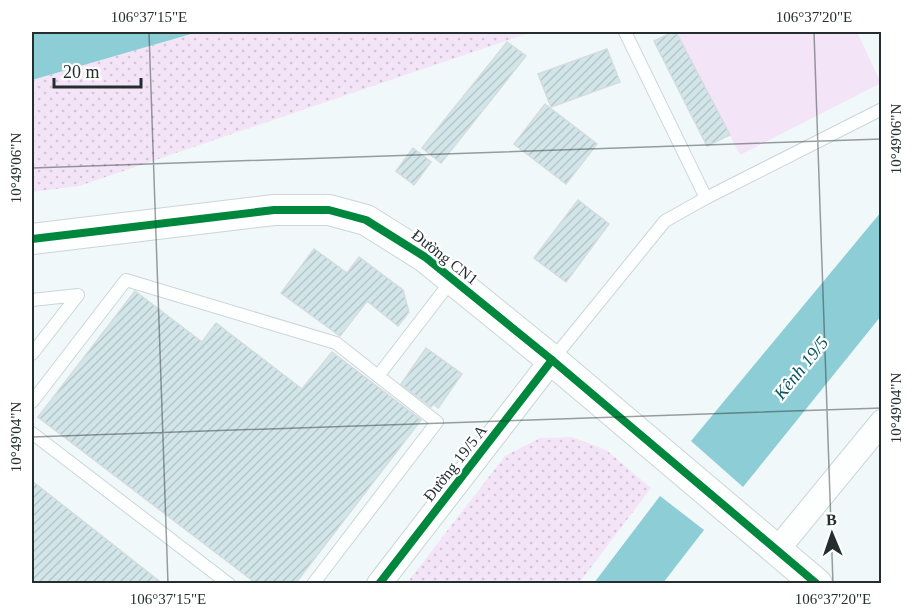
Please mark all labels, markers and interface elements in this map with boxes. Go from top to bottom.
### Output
text: 106°37'15"E [111,9,187,25]
text: 106°37'20"E [776,9,852,25]
scale bar [54,51,141,89]
text: 20 m [63,62,100,82]
text: 10°49'06"N [888,104,904,174]
text: 10°49'06"N [8,133,24,203]
street label: Đường CN1 [408,226,481,289]
water label: Kênh 19/5 [769,333,832,404]
text: 10°49'04"N [888,373,904,443]
text: 10°49'04"N [8,402,24,472]
street label: Đường 19/5 A [420,421,491,505]
north arrow [802,504,862,564]
text: B [826,511,837,528]
text: 106°37'15"E [130,591,206,607]
text: 106°37'20"E [795,591,871,607]

